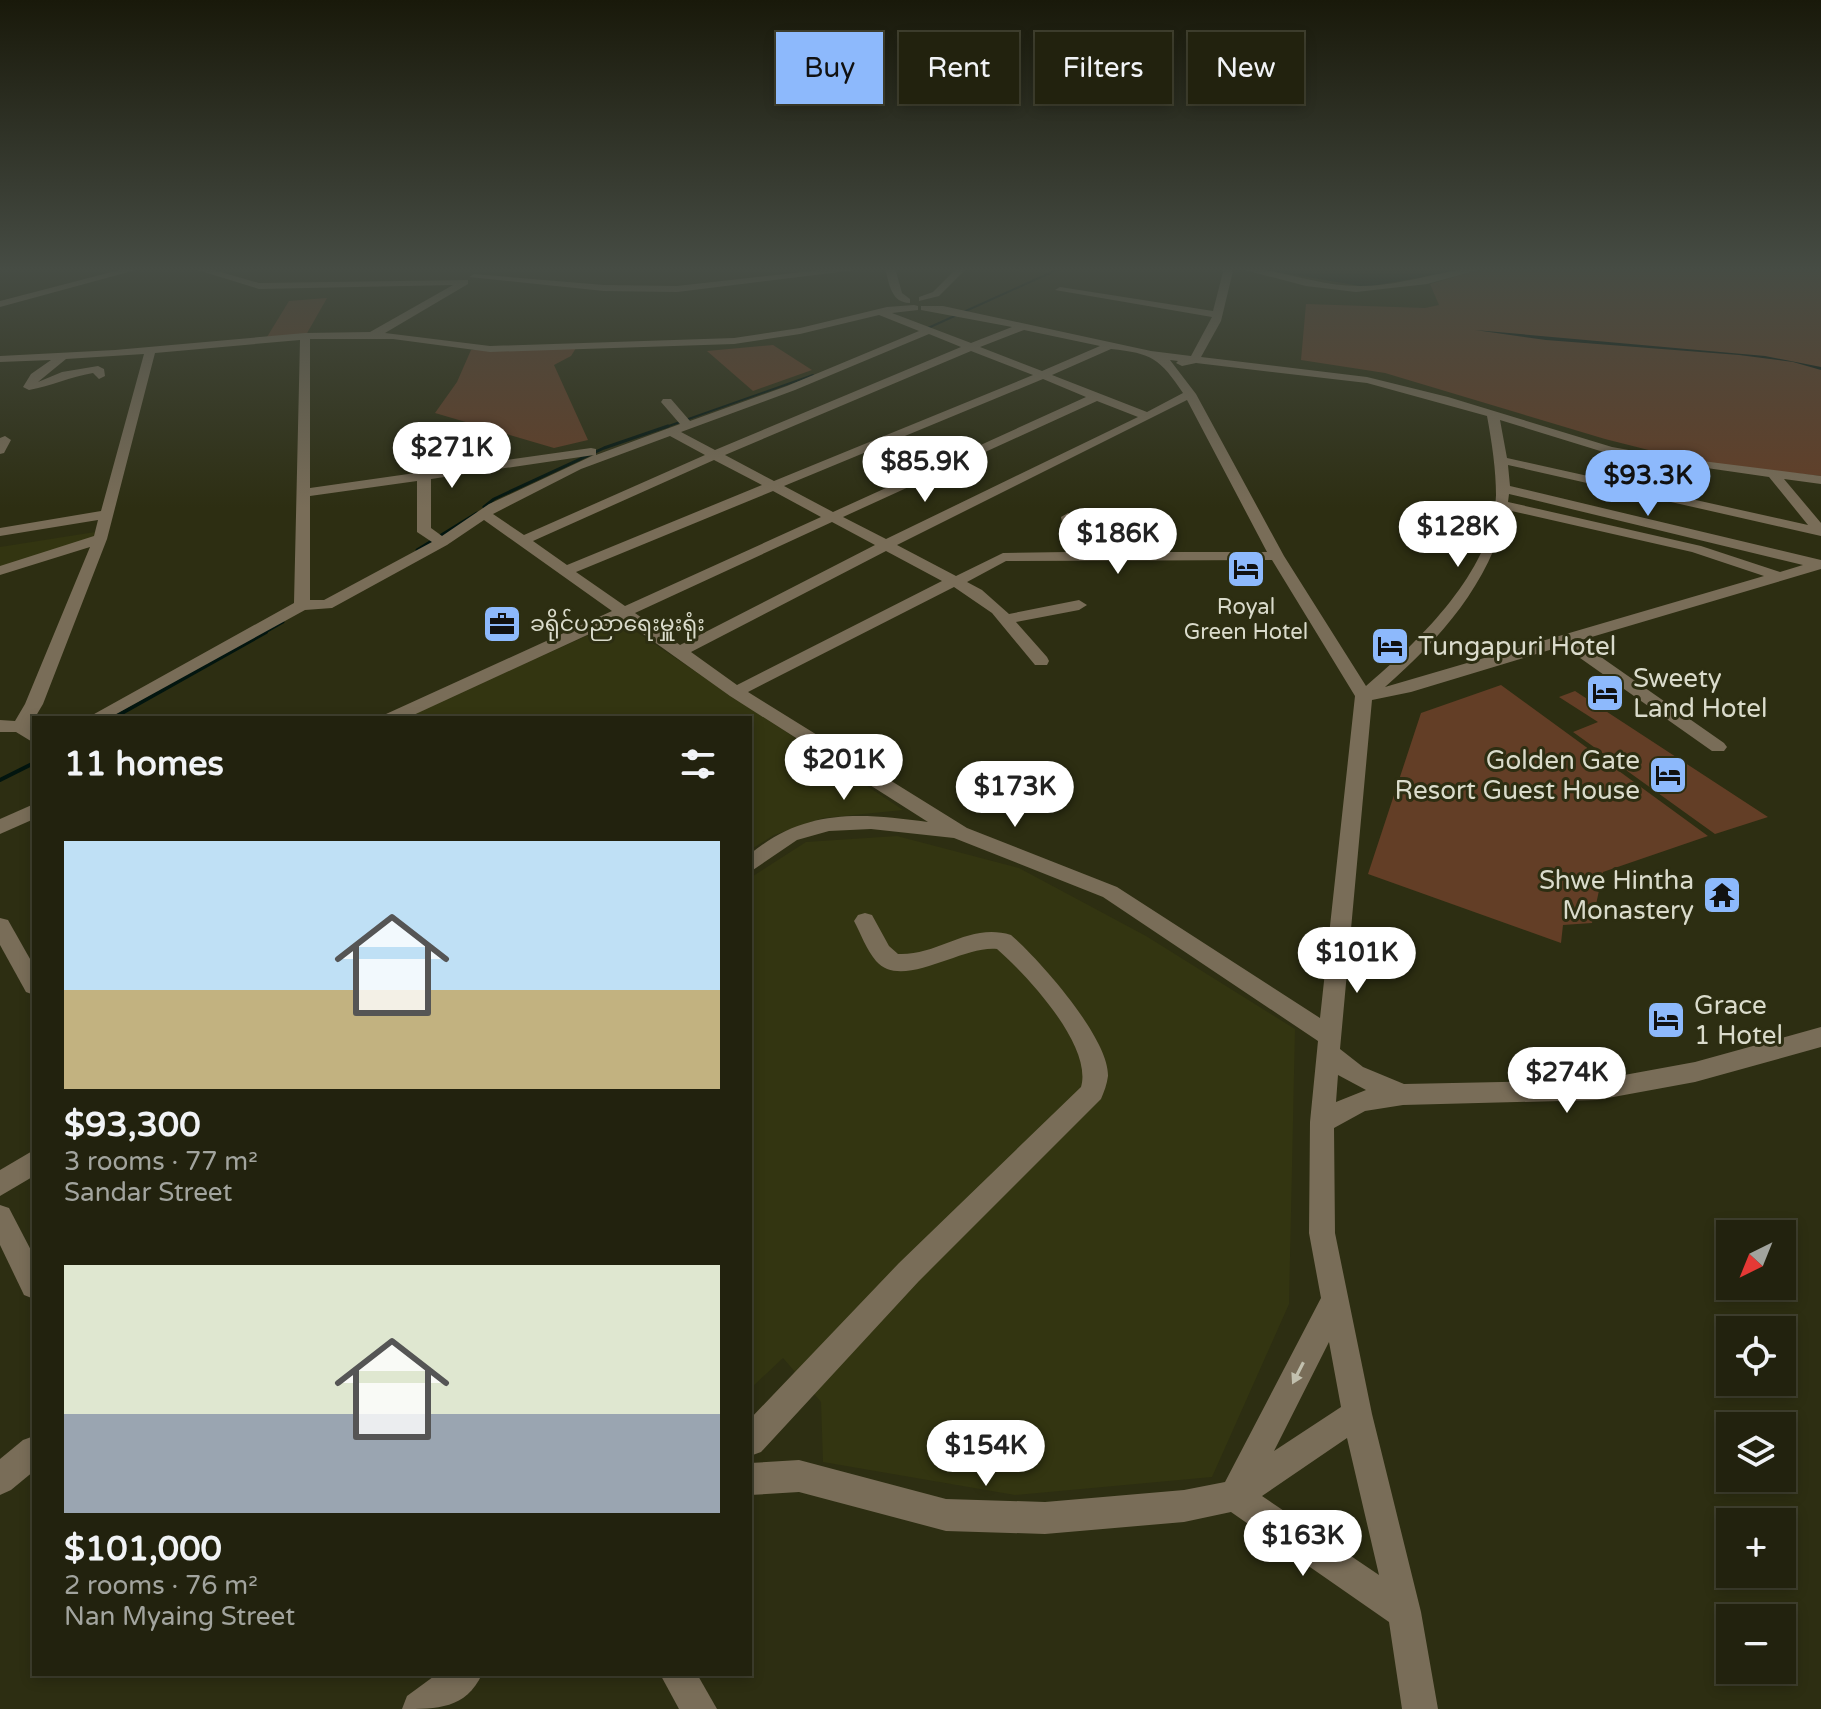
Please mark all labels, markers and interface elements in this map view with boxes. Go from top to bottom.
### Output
chip: Buy [776,32,883,104]
chip: Rent [899,32,1019,104]
chip: Filters [1035,32,1172,104]
chip: New [1188,32,1304,104]
pin: $271K [396,422,508,490]
text: $271K [411,432,493,463]
pin: $85.9K [860,436,990,504]
text: $85.9K [881,446,969,477]
pin: $93.3K [1583,450,1713,518]
text: $93.3K [1603,460,1693,491]
pin: $128K [1402,501,1514,569]
pin: $186K [1062,508,1174,576]
text: $128K [1417,511,1499,542]
text: $186K [1077,518,1159,549]
hotel icon: Royal Green Hotel [1225,548,1267,590]
place label: Royal Green Hotel [1184,594,1308,645]
office icon: ခရိုင်ပညာရေးမှူးရုံး [481,603,523,645]
place label: ခရိုင်ပညာရေးမှူးရုံး [530,608,705,641]
hotel icon: Tungapuri Hotel [1369,625,1411,667]
place label: Tungapuri Hotel [1418,631,1616,662]
place label: Sweety Land Hotel [1633,663,1768,724]
hotel icon: Sweety Land Hotel [1584,672,1626,714]
pin: $201K [788,734,900,802]
icon: filters [676,742,720,786]
text: 11 homes [64,744,224,785]
text: $201K [803,744,885,775]
place label: Golden Gate Resort Guest House [1394,745,1640,806]
hotel icon: Golden Gate Resort Guest House [1647,754,1689,796]
pin: $173K [959,761,1071,829]
text: $173K [974,771,1056,802]
place label: Shwe Hintha Monastery [1539,865,1694,926]
temple icon: Shwe Hintha Monastery [1701,874,1743,916]
icon: home [320,893,464,1037]
pin: $101K [1301,927,1413,995]
text: $101K [1316,937,1398,968]
place label: Grace 1 Hotel [1694,990,1783,1051]
hotel icon: Grace 1 Hotel [1645,999,1687,1041]
pin: $274K [1511,1047,1623,1115]
text: $274K [1526,1057,1608,1088]
text: $93,300 [64,1105,201,1146]
text: 3 rooms · 77 m² [64,1146,258,1177]
text: Sandar Street [64,1177,233,1208]
north arrow [1716,1220,1796,1300]
map controls [1716,1220,1796,1684]
button: locate [1716,1316,1796,1396]
icon: home [320,1317,464,1461]
one-way arrow [1291,1361,1304,1384]
button: layers [1716,1412,1796,1492]
pin: $154K [930,1420,1042,1488]
text: $154K [945,1430,1027,1461]
button: + [1716,1508,1796,1588]
pin: $163K [1247,1510,1359,1578]
text: $163K [1262,1520,1344,1551]
text: $101,000 [64,1529,222,1570]
text: 2 rooms · 76 m² [64,1570,258,1601]
text: Nan Myaing Street [64,1601,295,1632]
button: − [1716,1604,1796,1684]

